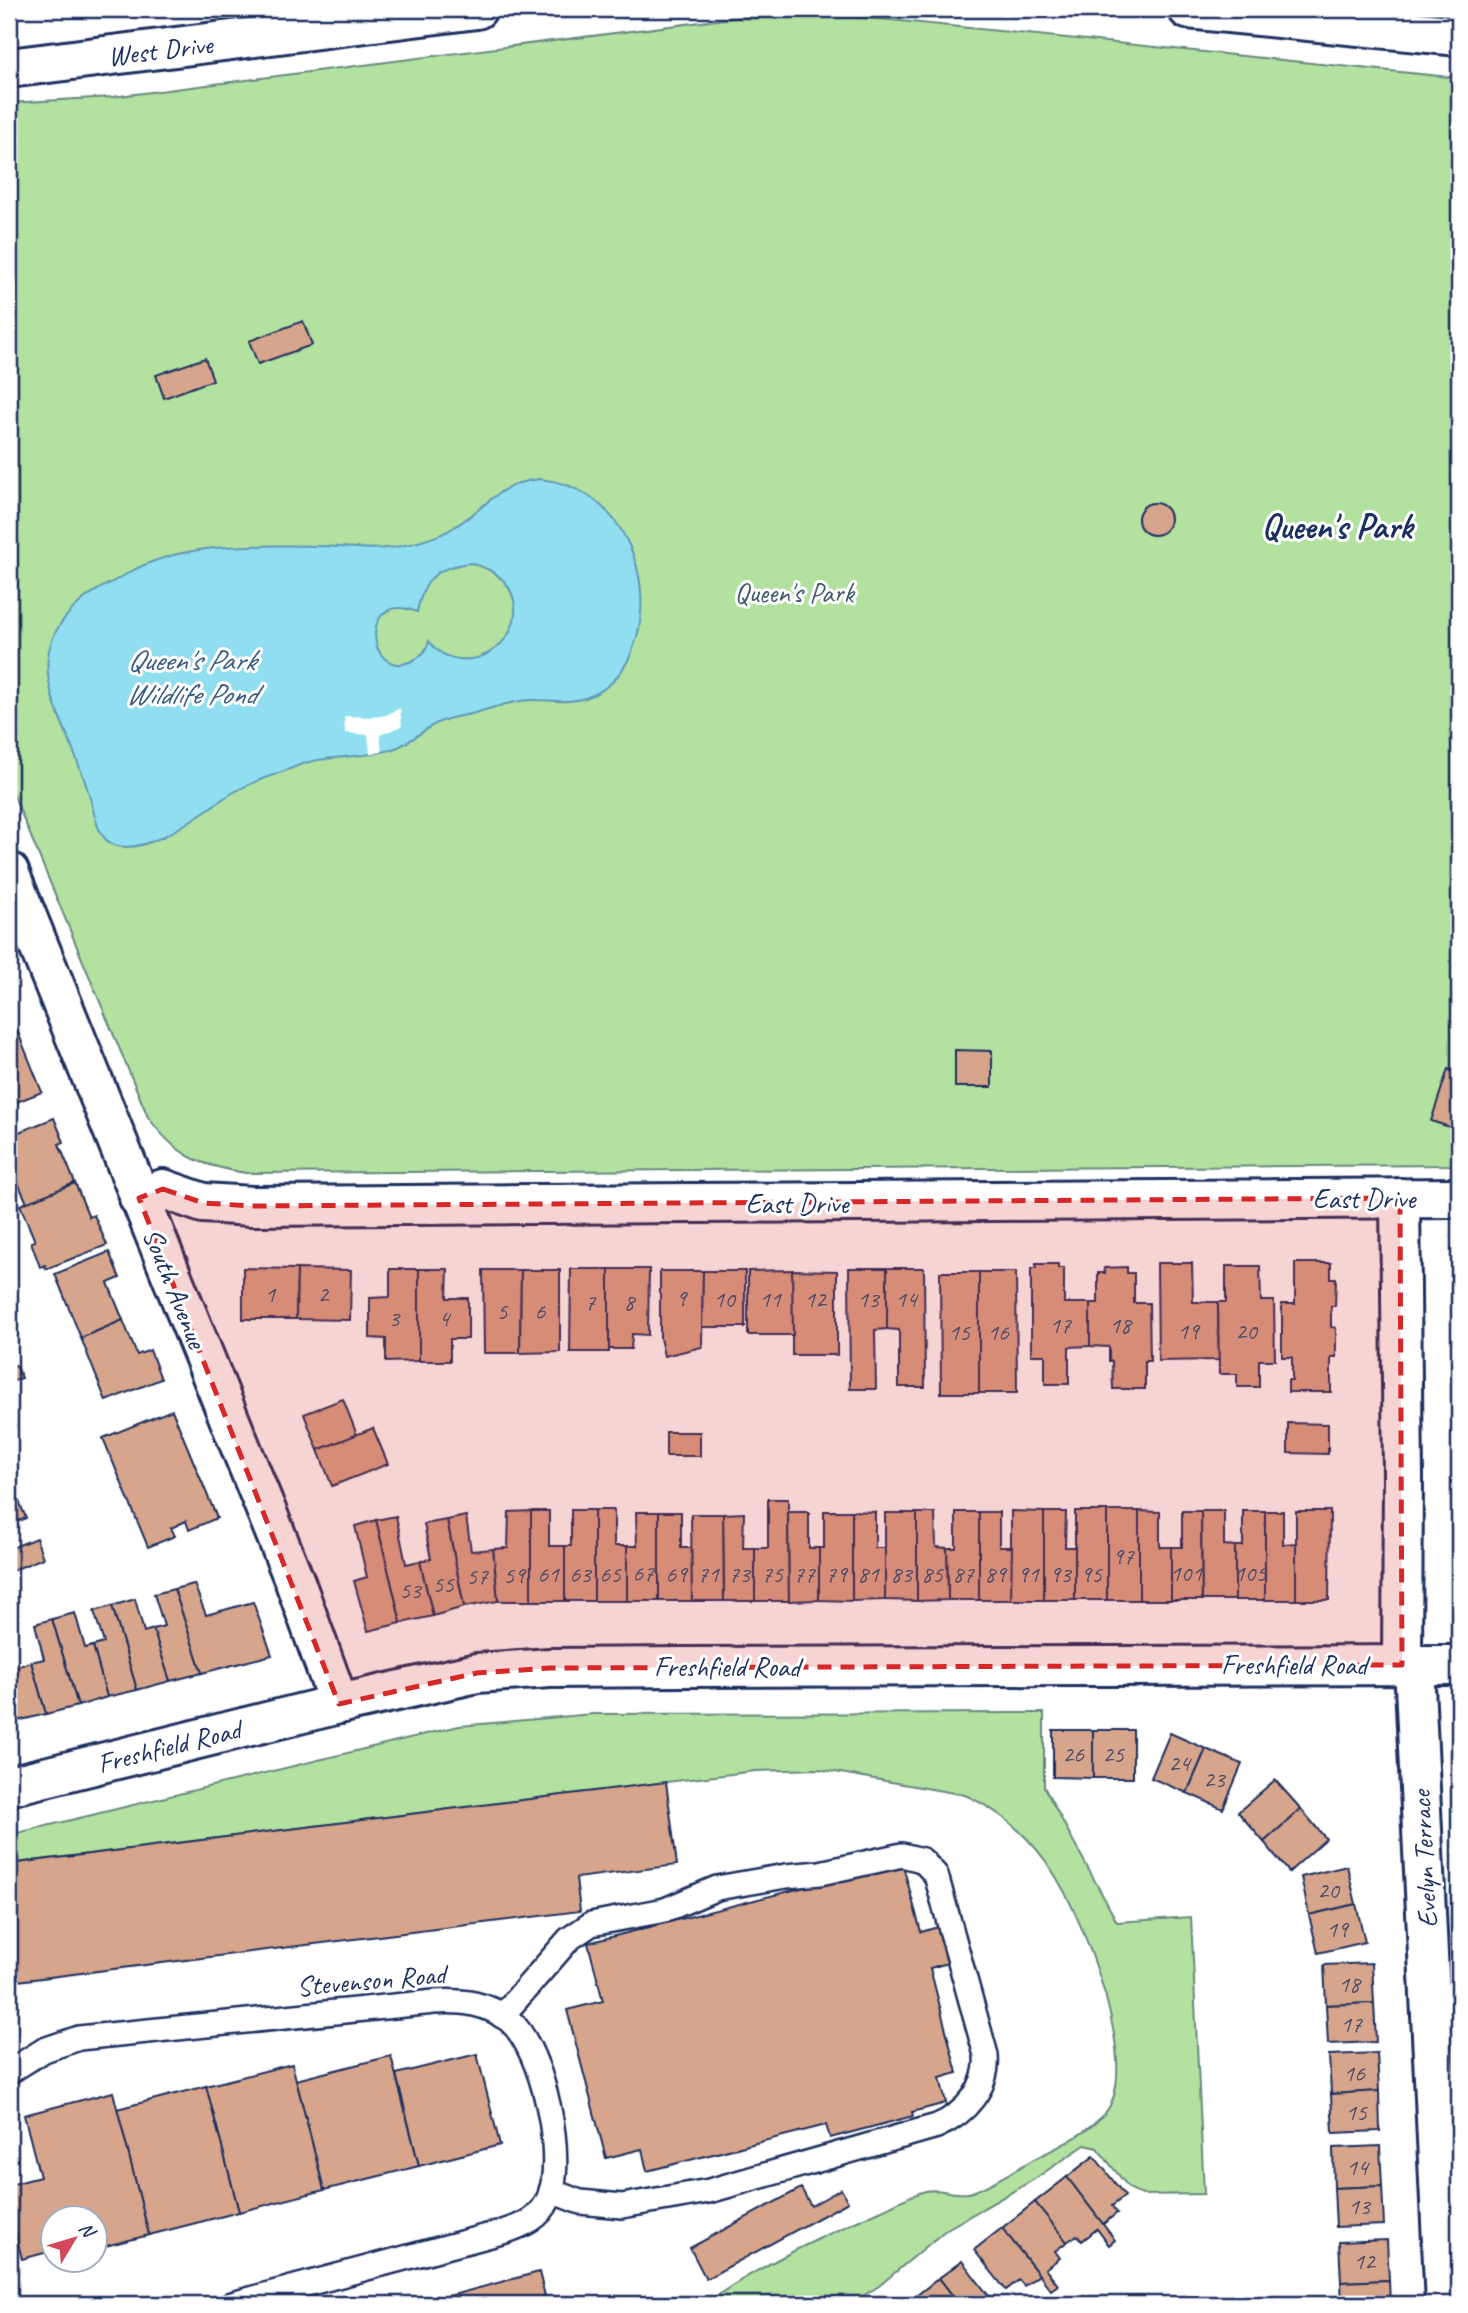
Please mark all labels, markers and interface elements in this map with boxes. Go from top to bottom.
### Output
street label: West Drive [106,26,216,74]
district label: Queen's Park [1262,504,1415,549]
park label: Queen's Park [734,575,855,610]
water label: Queen's Park Wildlife Pond [126,641,265,713]
street label: East Drive [1313,1181,1417,1216]
street label: East Drive [746,1186,850,1221]
street label: South Avenue [135,1223,216,1355]
house number: 1 [265,1279,277,1309]
house number: 2 [318,1279,331,1309]
house number: 9 [676,1283,689,1313]
house number: 10 [713,1284,737,1314]
house number: 11 [759,1284,782,1314]
house number: 12 [804,1284,828,1314]
house number: 13 [857,1284,881,1314]
house number: 14 [895,1284,919,1314]
house number: 7 [585,1287,597,1317]
house number: 8 [624,1287,637,1317]
house number: 5 [497,1296,509,1326]
house number: 6 [535,1296,547,1326]
house number: 3 [389,1303,402,1333]
house number: 4 [439,1303,452,1333]
house number: 17 [1049,1310,1072,1340]
house number: 18 [1109,1310,1133,1340]
house number: 19 [1177,1316,1201,1346]
house number: 20 [1235,1316,1259,1346]
house number: 15 [948,1317,971,1347]
house number: 16 [987,1317,1010,1347]
house number: 97 [1112,1541,1135,1571]
house number: 67 [632,1558,655,1588]
house number: 101 [1170,1558,1203,1588]
house number: 105 [1234,1558,1267,1588]
house number: 61 [537,1559,560,1589]
house number: 63 [569,1559,593,1589]
house number: 65 [599,1559,622,1589]
house number: 69 [665,1559,689,1589]
house number: 71 [697,1559,720,1589]
house number: 73 [728,1559,752,1589]
house number: 75 [761,1559,784,1589]
house number: 77 [793,1559,816,1589]
house number: 79 [825,1559,849,1589]
house number: 81 [857,1559,880,1589]
house number: 83 [890,1559,914,1589]
house number: 85 [921,1559,944,1589]
house number: 87 [952,1559,975,1589]
house number: 89 [984,1559,1008,1589]
house number: 91 [1017,1559,1040,1589]
house number: 93 [1049,1559,1073,1589]
house number: 95 [1080,1559,1103,1589]
house number: 59 [503,1560,527,1590]
house number: 57 [466,1561,489,1591]
house number: 55 [432,1569,455,1599]
house number: 53 [399,1575,423,1605]
street label: Freshfield Road [1221,1647,1371,1682]
street label: Freshfield Road [654,1649,804,1684]
street label: Freshfield Road [94,1710,248,1781]
house number: 26 [1062,1739,1085,1769]
house number: 25 [1102,1739,1125,1769]
house number: 24 [1168,1748,1192,1778]
house number: 23 [1203,1764,1227,1794]
street label: Evelyn Terrace [1403,1788,1445,1929]
house number: 20 [1317,1875,1341,1905]
house number: 19 [1326,1914,1350,1944]
street label: Stevenson Road [295,1956,451,2004]
house number: 18 [1338,1969,1362,1999]
house number: 17 [1340,2009,1363,2039]
house number: 16 [1343,2058,1366,2088]
house number: 15 [1345,2097,1368,2127]
house number: 14 [1346,2152,1370,2182]
house number: 13 [1348,2191,1372,2221]
north arrow [38,2204,108,2274]
text: N [74,2217,102,2244]
house number: 12 [1353,2246,1377,2276]

